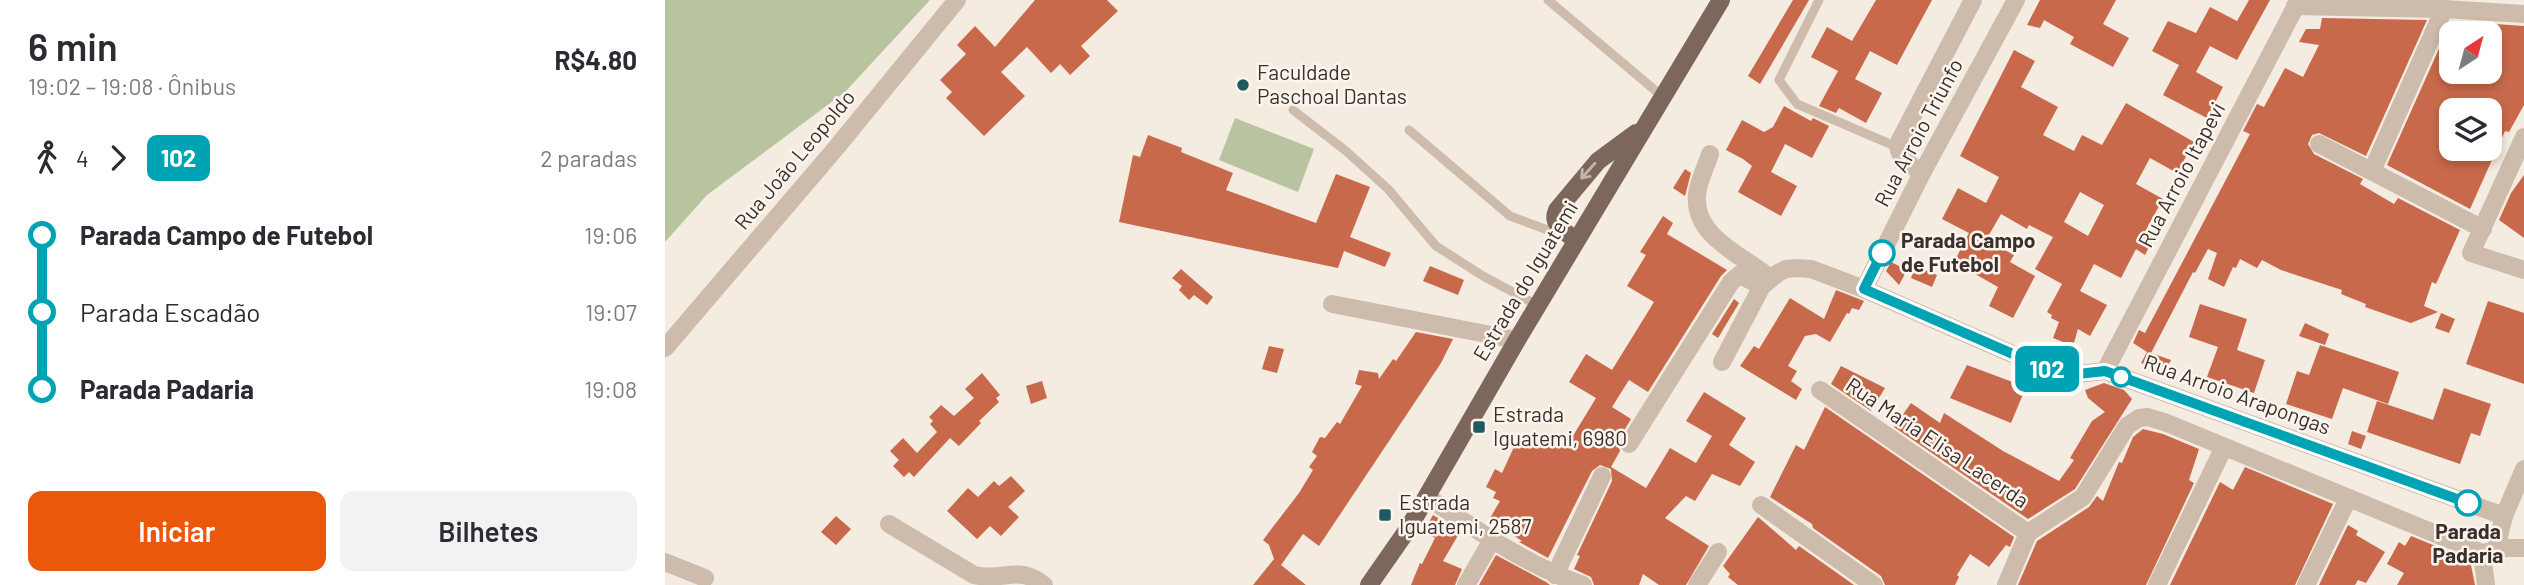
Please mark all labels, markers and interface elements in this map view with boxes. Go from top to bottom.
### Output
north arrow [2439,21,2503,84]
map controls [2439,21,2502,161]
text: 6 min [28,23,118,69]
text: R$4.80 [555,44,637,75]
street label: Rua Arroio Triunfo [1868,54,1967,210]
place label: Faculdade Paschoal Dantas [1257,59,1407,108]
text: 19:02 – 19:08 · Ônibus [28,72,236,100]
marker: Faculdade Paschoal Dantas [1235,77,1251,93]
street label: Rua João Leopoldo [728,84,859,234]
street label: Rua Arroio Itapevi [2132,97,2229,251]
button: layers [2439,98,2502,161]
icon: walk [28,139,66,177]
icon: forward [99,139,137,177]
text: 102 [161,143,196,172]
text: 4 [76,144,89,172]
text: 2 paradas [540,144,637,172]
one-way arrow [1581,162,1597,180]
street label: Estrada do Iguatemi [1467,196,1582,365]
text: Parada Campo de Futebol [80,219,373,250]
text: 19:06 [584,221,637,249]
place label: Parada Campo de Futebol [1901,227,2036,276]
marker: Parada Campo de Futebol [1869,240,1895,266]
text: Parada Escadão [80,296,260,327]
text: 19:07 [585,298,637,326]
line badge: 102 [2007,346,2087,392]
street label: Rua Arroio Arapongas [2141,348,2334,439]
text: 102 [2029,354,2065,383]
unlabelled marker [2111,367,2131,387]
street label: Rua Maria Elisa Lacerda [1842,371,2034,512]
text: Parada Padaria [80,373,254,404]
text: 19:08 [584,375,637,403]
place label: Estrada Iguatemi, 6980 [1493,401,1627,450]
marker: Estrada Iguatemi, 6980 [1471,419,1487,435]
place label: Estrada Iguatemi, 2587 [1399,489,1532,538]
marker: Parada Padaria [2455,490,2481,516]
button: Iniciar [28,491,326,571]
button: Bilhetes [340,491,637,571]
marker: Estrada Iguatemi, 2587 [1377,507,1393,523]
place label: Parada Padaria [2433,518,2503,567]

